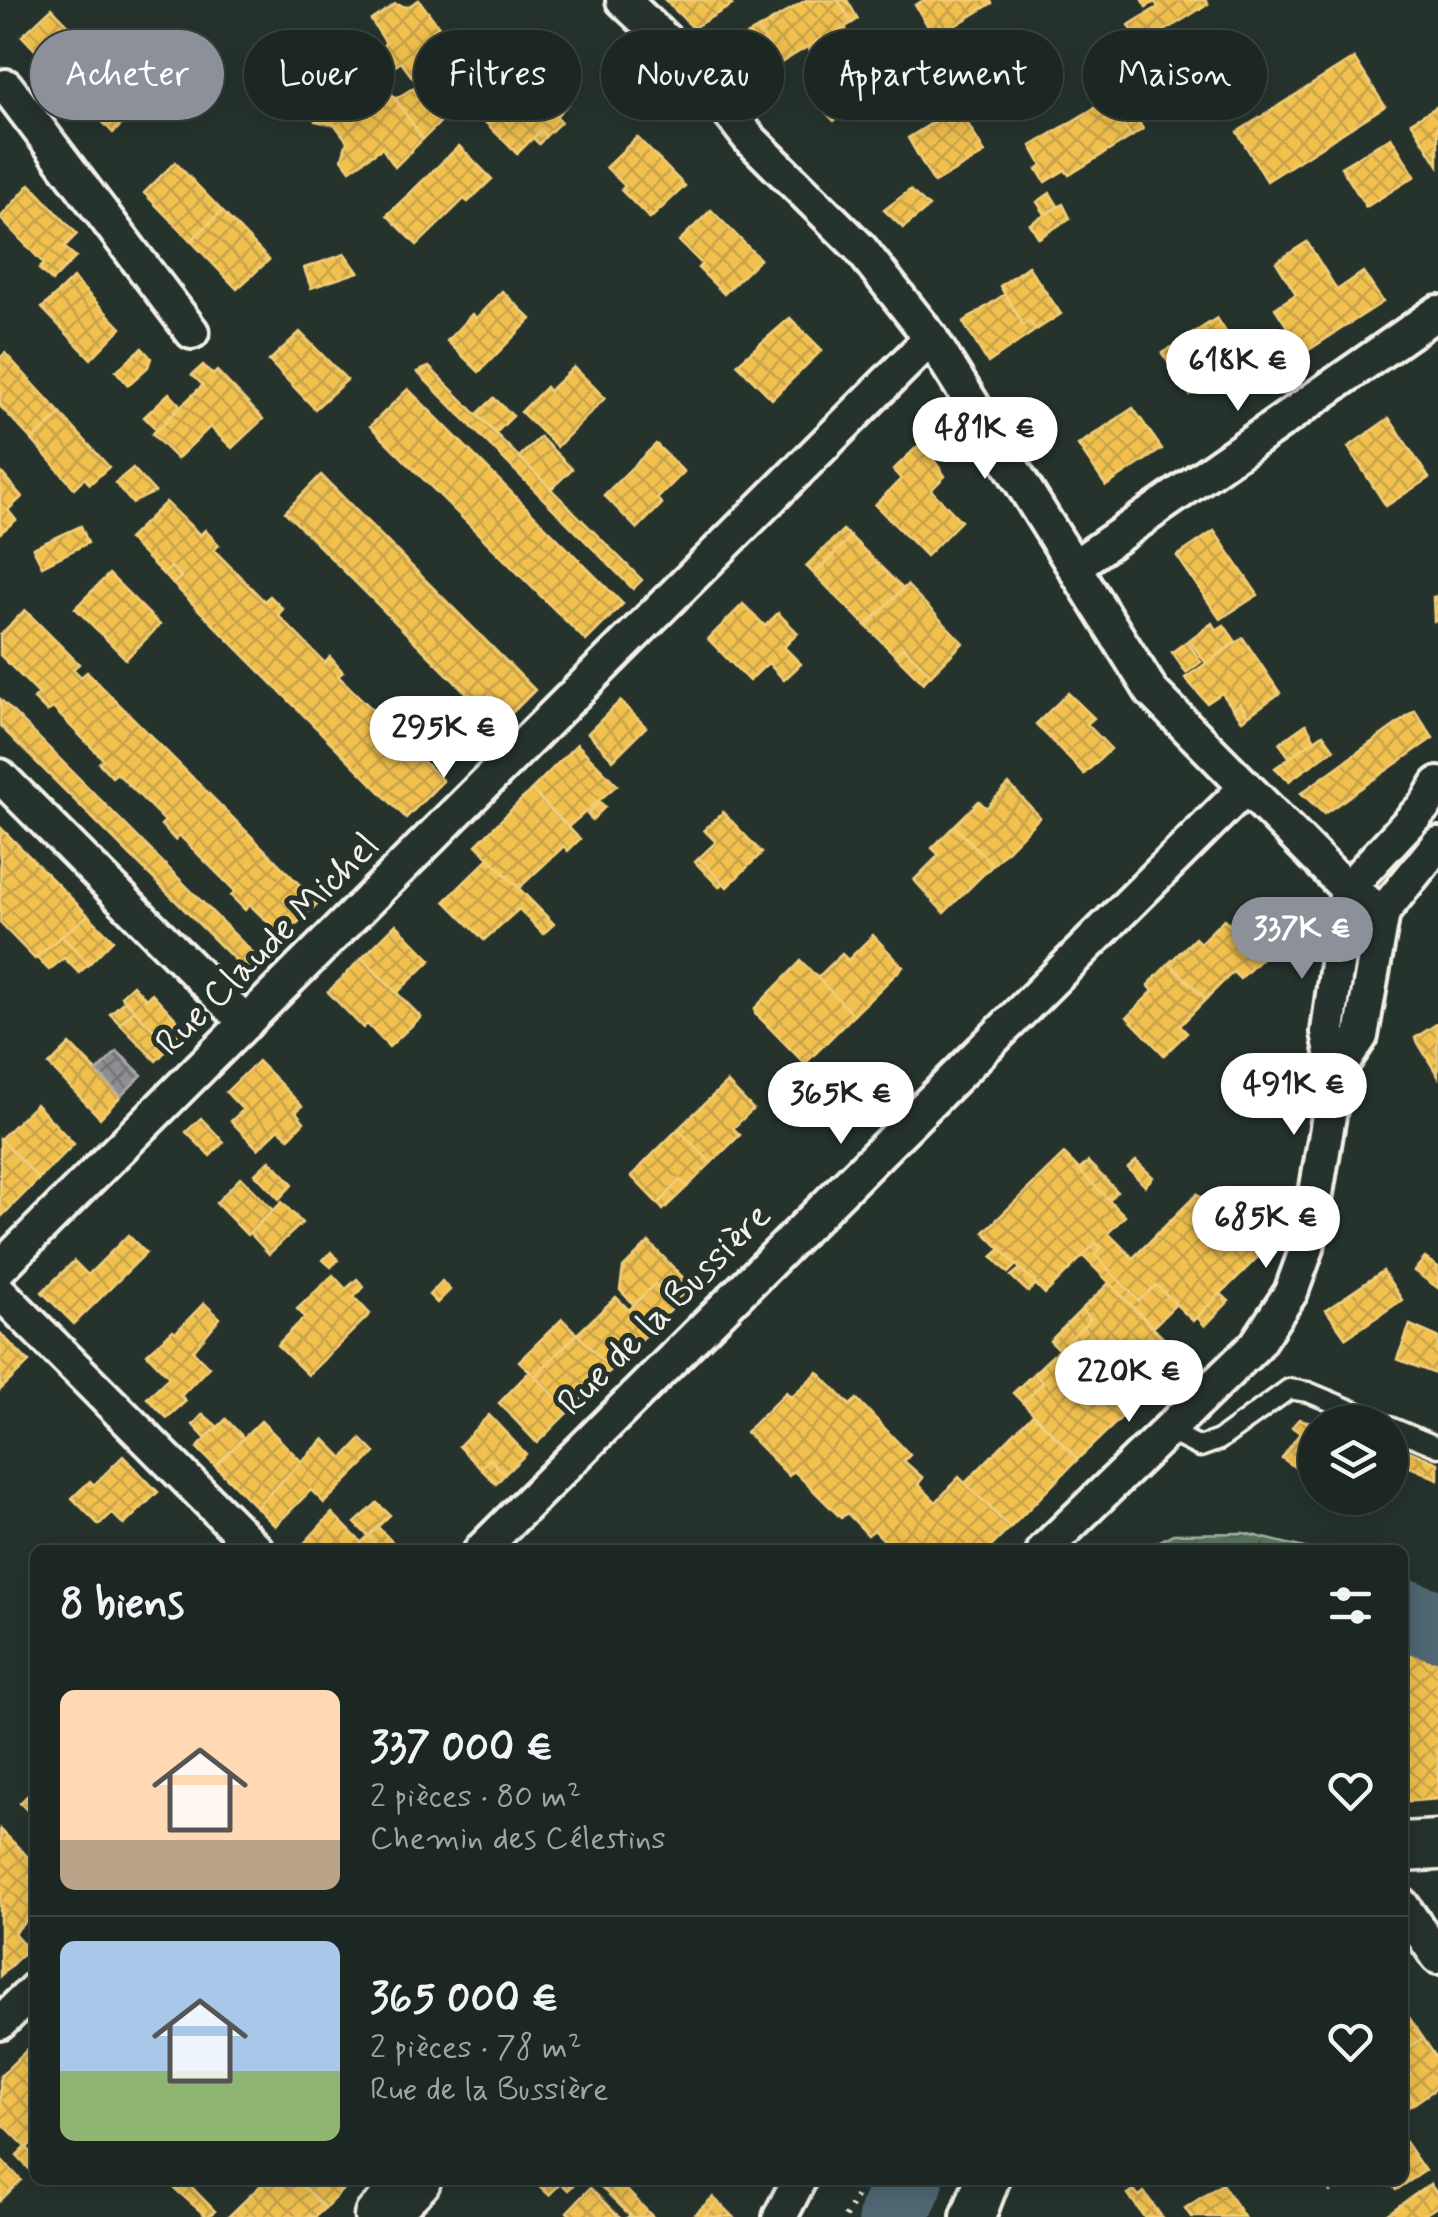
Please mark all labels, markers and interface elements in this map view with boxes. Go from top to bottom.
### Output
chip: Acheter [30,30,224,120]
chip: Louer [244,30,394,120]
chip: Filtres [414,30,581,120]
chip: Nouveau [601,30,784,120]
chip: Appartement [804,30,1063,120]
chip: Maison [1083,30,1267,120]
pin: 618K € [1157,329,1319,414]
text: 618K € [1188,340,1288,382]
pin: 481K € [904,397,1066,482]
text: 481K € [935,408,1035,450]
pin: 295K € [363,696,525,781]
text: 295K € [392,707,496,749]
street label: Rue Claude Michel [145,822,391,1068]
pin: 337K € [1221,897,1383,982]
text: 337K € [1253,908,1351,950]
pin: 491K € [1213,1053,1375,1138]
pin: 365K € [760,1062,922,1147]
text: 491K € [1243,1064,1345,1106]
text: 365K € [790,1073,892,1115]
pin: 685K € [1185,1186,1347,1271]
street label: Rue de la Bussière [548,1193,782,1427]
text: 685K € [1214,1197,1318,1239]
pin: 220K € [1048,1340,1210,1425]
text: 220K € [1077,1351,1181,1393]
map controls [1298,1405,1408,1515]
button: layers [1298,1405,1408,1515]
text: 8 biens [60,1578,184,1633]
icon: filters [1323,1578,1378,1633]
text: 337 000 € [370,1721,553,1776]
icon: home [140,1730,260,1850]
icon: heart [1323,1763,1378,1818]
text: 2 pièces · 80 m² [370,1776,581,1818]
text: Chemin des Célestins [370,1818,666,1860]
text: 365 000 € [370,1972,559,2027]
icon: home [140,1981,260,2101]
icon: heart [1323,2014,1378,2069]
text: 2 pièces · 78 m² [370,2027,582,2069]
text: Rue de la Bussière [370,2069,609,2111]

